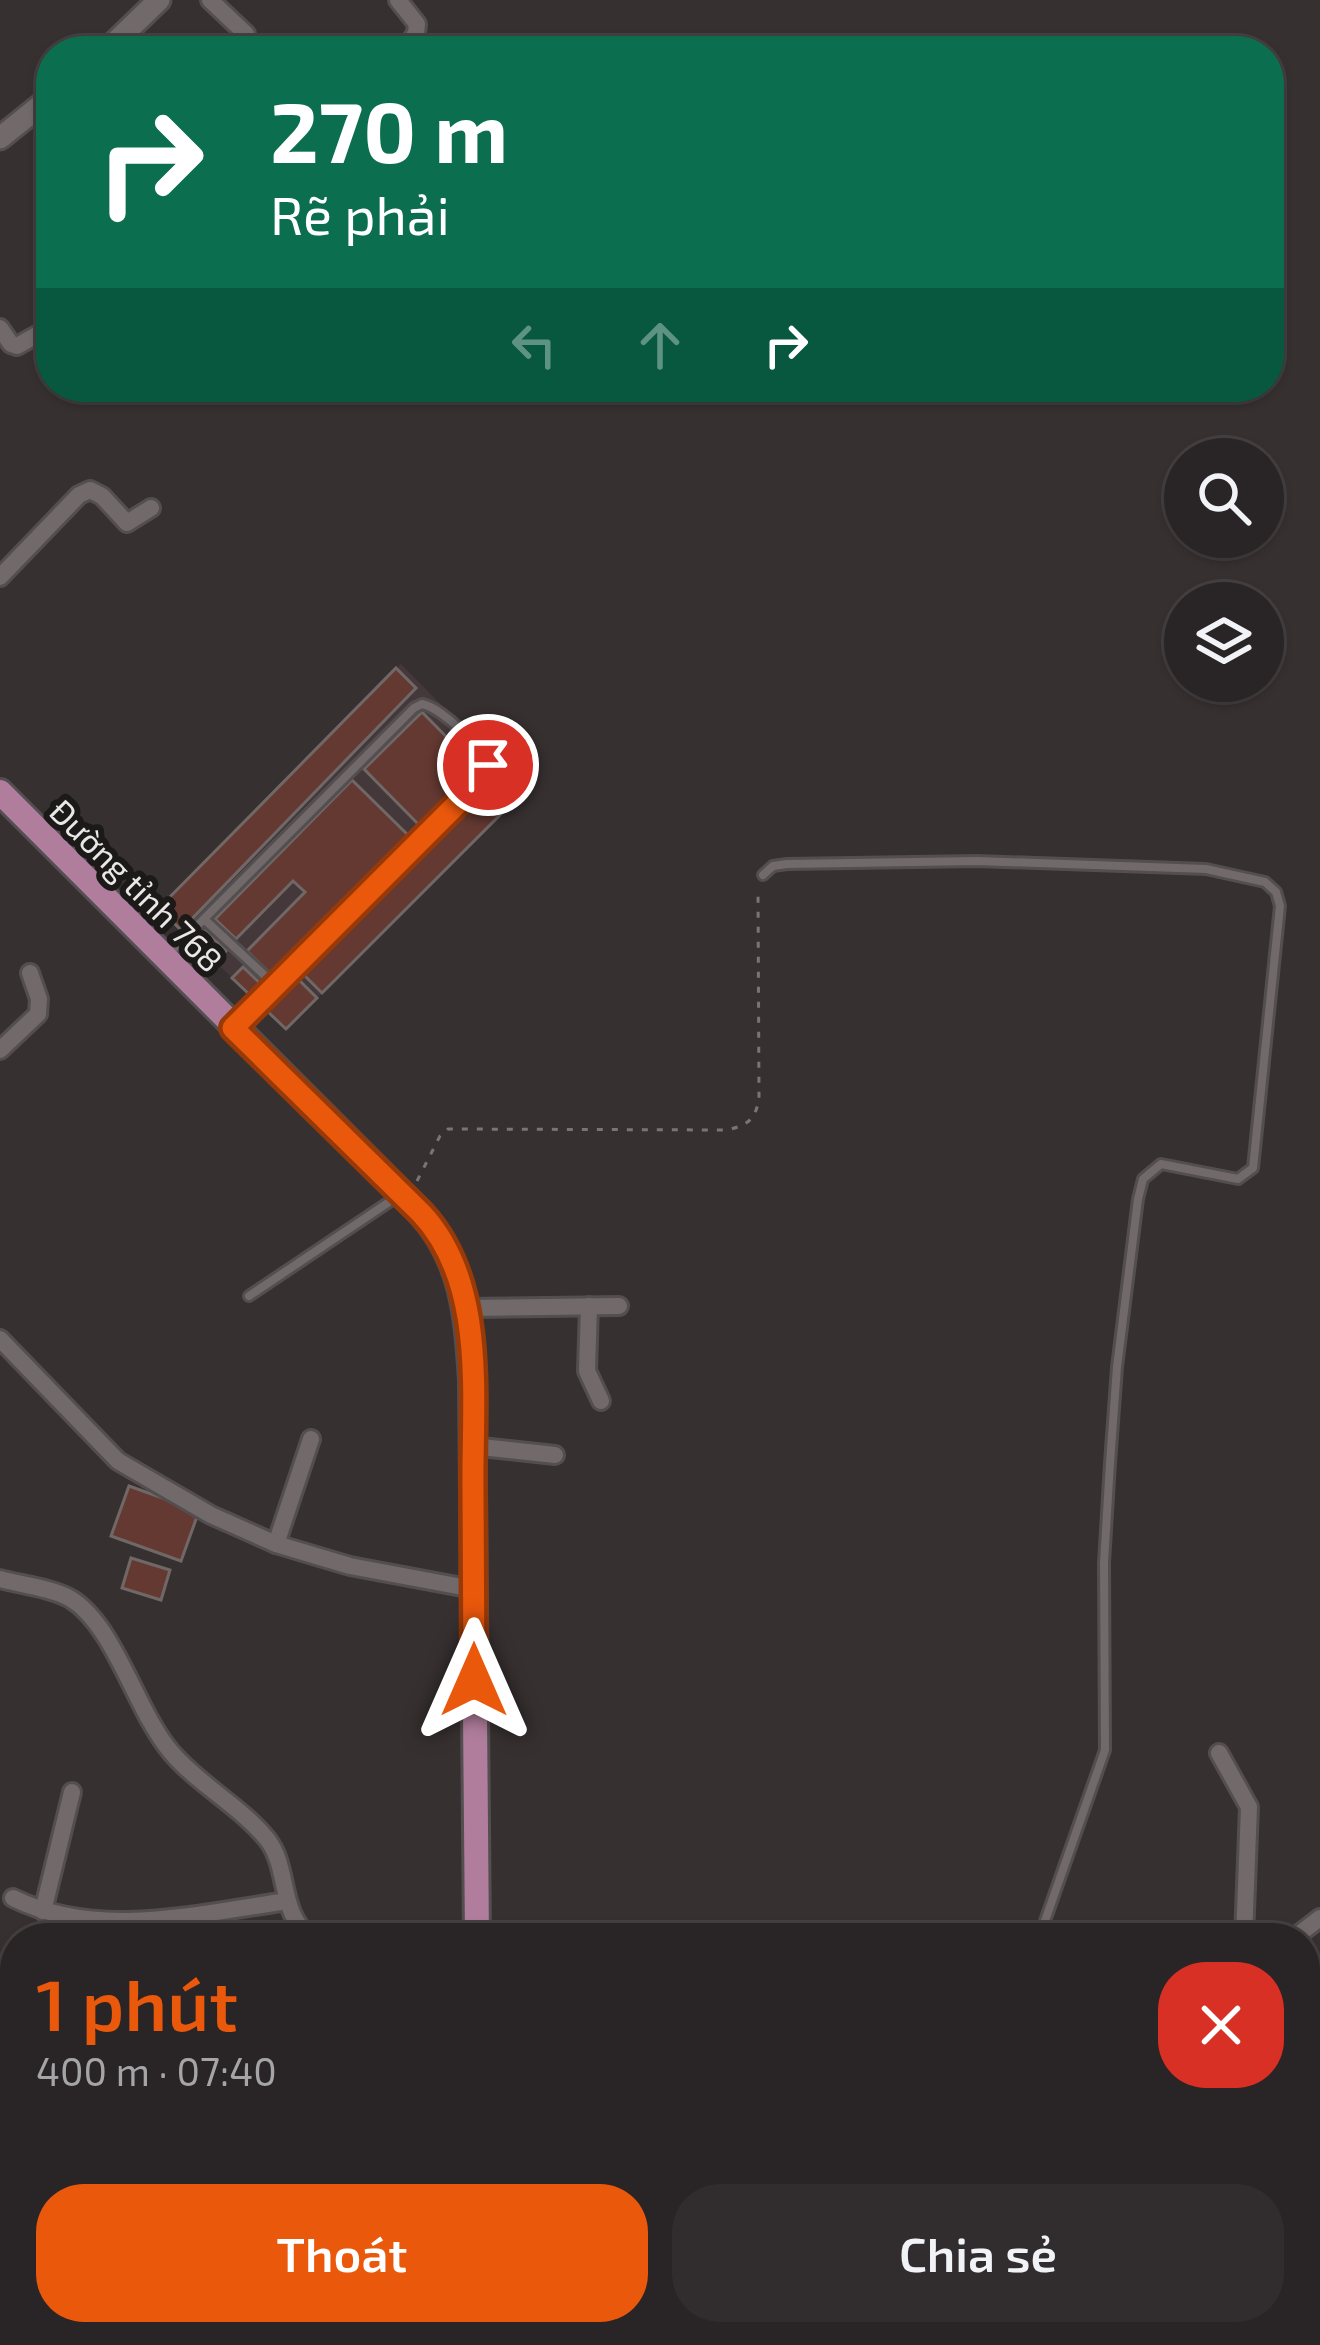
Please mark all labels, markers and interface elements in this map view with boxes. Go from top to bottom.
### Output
text: 270 m [270,79,508,180]
icon: right [72,84,228,240]
text: Rẽ phải [270,181,450,246]
icon: left [501,312,567,378]
icon: ahead [627,312,693,378]
icon: right [753,312,819,378]
map controls [1164,438,1284,702]
button: search [1164,438,1284,558]
button: layers [1164,582,1284,702]
pin [437,714,539,816]
icon: arrive [455,732,521,798]
street label: Đường tỉnh 768 [42,790,232,980]
position arrow [411,1617,537,1743]
text: 1 phút [36,1959,238,2045]
button: close [1158,1962,1284,2088]
text: 400 m · 07:40 [36,2047,277,2094]
button: Thoát [36,2184,648,2322]
button: Chia sẻ [672,2184,1284,2322]

